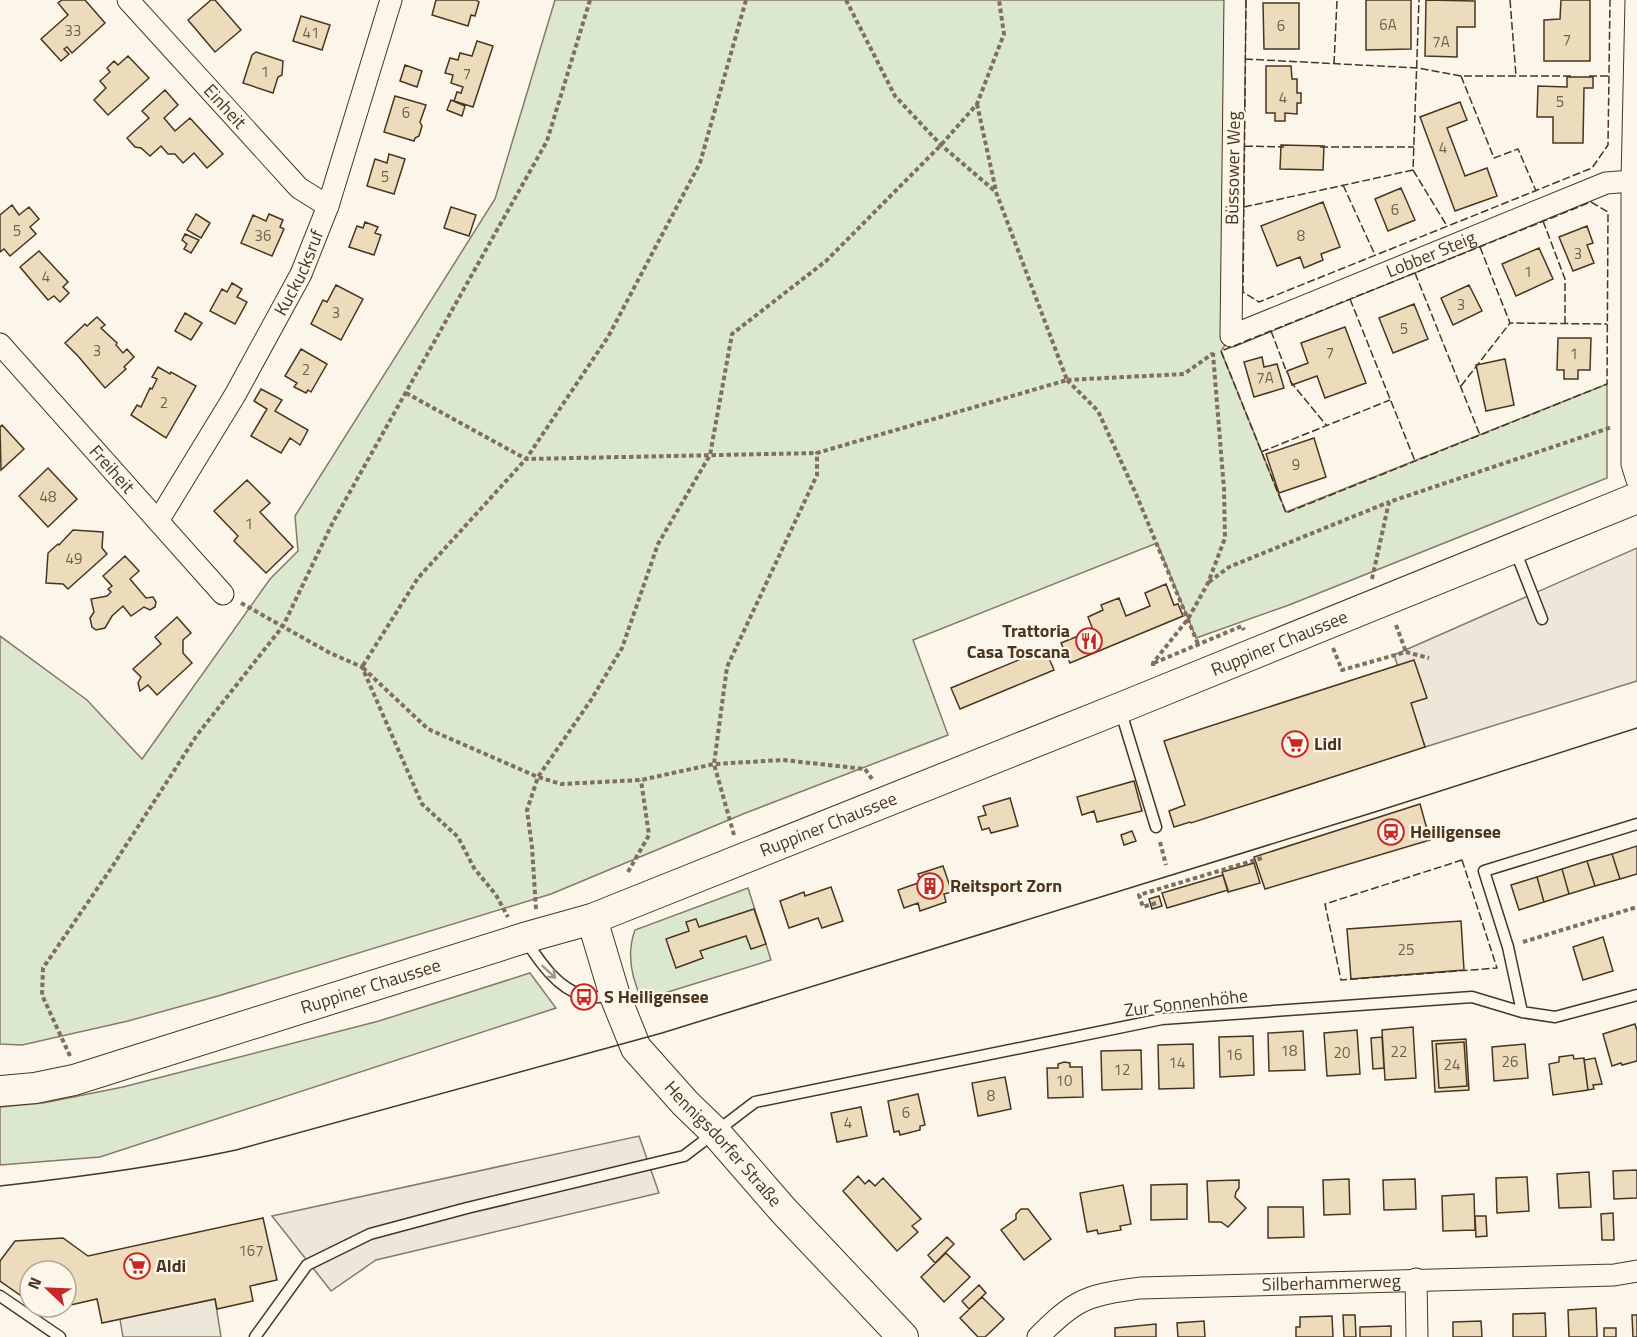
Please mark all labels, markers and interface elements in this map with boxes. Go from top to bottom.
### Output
house number: 6A [1379,13,1397,36]
house number: 6 [1277,14,1285,37]
house number: 33 [65,19,81,42]
house number: 41 [303,21,319,44]
house number: 7 [1563,28,1571,51]
house number: 7A [1432,30,1450,53]
house number: 1 [261,60,269,83]
house number: 7 [463,62,471,85]
street label: Einheit [198,78,253,135]
house number: 4 [1279,86,1287,109]
house number: 5 [1556,90,1564,113]
house number: 6 [402,101,410,124]
street label: Büssower Weg [1218,111,1247,225]
house number: 4 [1439,136,1447,159]
house number: 5 [381,165,389,188]
house number: 6 [1391,198,1399,221]
house number: 5 [13,219,21,242]
house number: 36 [255,224,271,247]
house number: 8 [1297,224,1305,247]
street label: Lobber Steig [1382,224,1480,284]
street label: Kuckucksruf [267,225,330,320]
house number: 3 [1574,242,1582,265]
house number: 1 [1524,260,1532,283]
house number: 4 [42,265,50,288]
house number: 3 [1457,293,1465,316]
house number: 3 [332,301,340,324]
house number: 5 [1400,317,1408,340]
house number: 3 [93,339,101,362]
house number: 7 [1326,341,1334,364]
house number: 1 [1570,342,1578,365]
house number: 2 [302,358,310,381]
house number: 7A [1256,366,1274,389]
house number: 2 [160,391,168,414]
street label: Freiheit [83,439,142,500]
house number: 9 [1292,453,1300,476]
house number: 48 [40,485,56,508]
house number: 1 [245,512,253,535]
house number: 49 [66,547,82,570]
street label: Ruppiner Chaussee [1207,603,1352,683]
place label: Trattoria Casa Toscana [967,617,1070,665]
restaurant icon: Trattoria Casa Toscana [1074,626,1104,656]
supermarket icon: Lidl [1280,729,1310,759]
place label: Lidl [1314,730,1342,757]
street label: Ruppiner Chaussee [756,785,901,864]
station icon: Heiligensee [1376,817,1406,847]
place label: Heiligensee [1410,818,1501,845]
building icon: Reitsport Zorn [915,871,945,901]
place label: Reitsport Zorn [950,872,1062,899]
house number: 25 [1398,938,1414,961]
street label: Ruppiner Chaussee [297,951,444,1021]
one-way arrow [542,965,557,979]
bus stop icon: S Heiligensee [569,982,599,1012]
street label: Zur Sonnenhöhe [1123,982,1249,1023]
place label: S Heiligensee [604,983,709,1010]
house number: 18 [1281,1039,1297,1062]
house number: 22 [1391,1040,1407,1063]
house number: 20 [1334,1041,1350,1064]
house number: 16 [1226,1043,1242,1066]
house number: 26 [1502,1050,1518,1073]
house number: 14 [1169,1051,1185,1074]
house number: 24 [1444,1053,1460,1076]
house number: 12 [1114,1058,1130,1081]
house number: 10 [1056,1069,1072,1092]
street label: Hennigsdorfer Straße [658,1075,788,1213]
house number: 8 [987,1084,995,1107]
house number: 6 [902,1101,910,1124]
house number: 4 [844,1111,852,1134]
house number: 167 [238,1239,264,1262]
supermarket icon: Aldi [122,1251,152,1281]
place label: Aldi [156,1252,186,1279]
north arrow [18,1259,78,1319]
street label: Silberhammerweg [1262,1267,1401,1298]
text: N [21,1273,47,1293]

